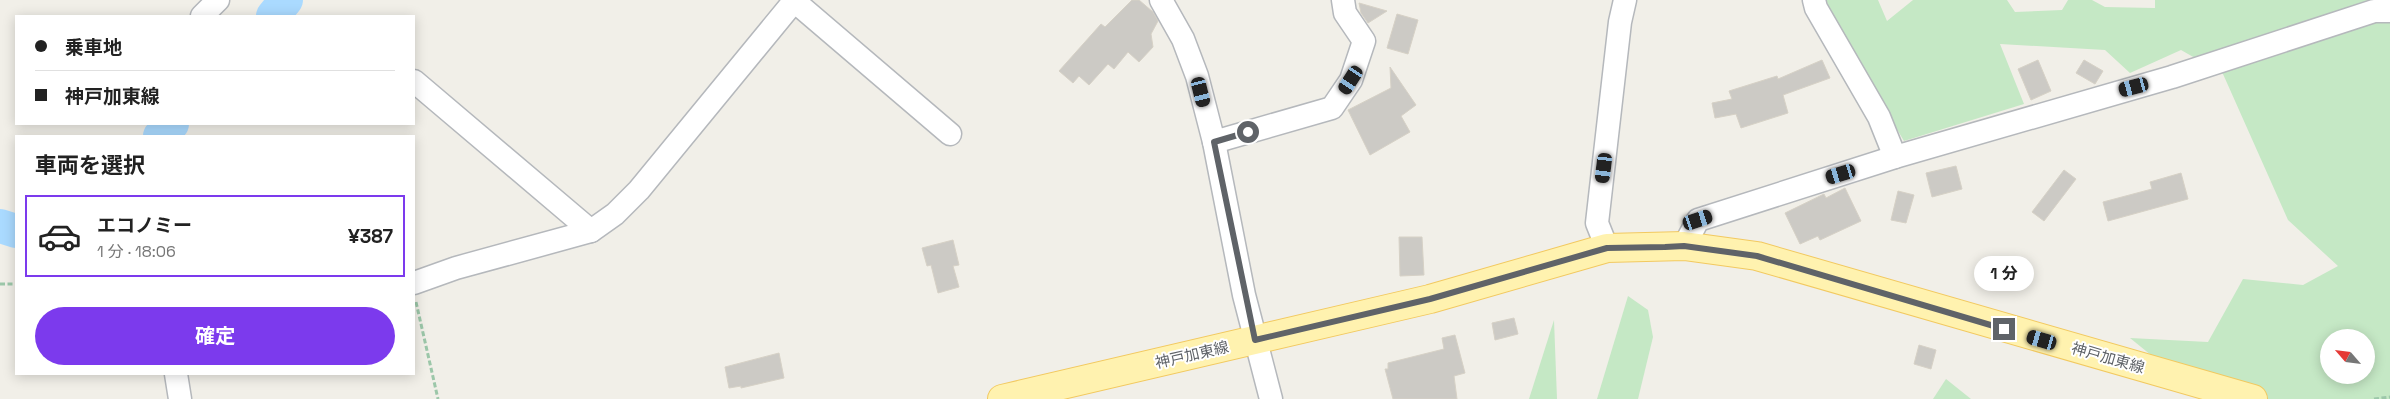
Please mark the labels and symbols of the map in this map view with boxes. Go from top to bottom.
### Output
car [1336,63,1365,97]
car [1190,76,1211,108]
car [2117,76,2150,98]
route start [1237,121,1259,143]
car [1594,152,1613,184]
car [1824,162,1857,186]
car [1681,208,1714,232]
callout: 1 分 [1974,256,2034,292]
route end [1993,318,2015,340]
car [2025,329,2058,351]
north arrow [2320,329,2375,384]
street label: 神戸加東線 [1153,337,1231,372]
street label: 神戸加東線 [2069,338,2147,377]

